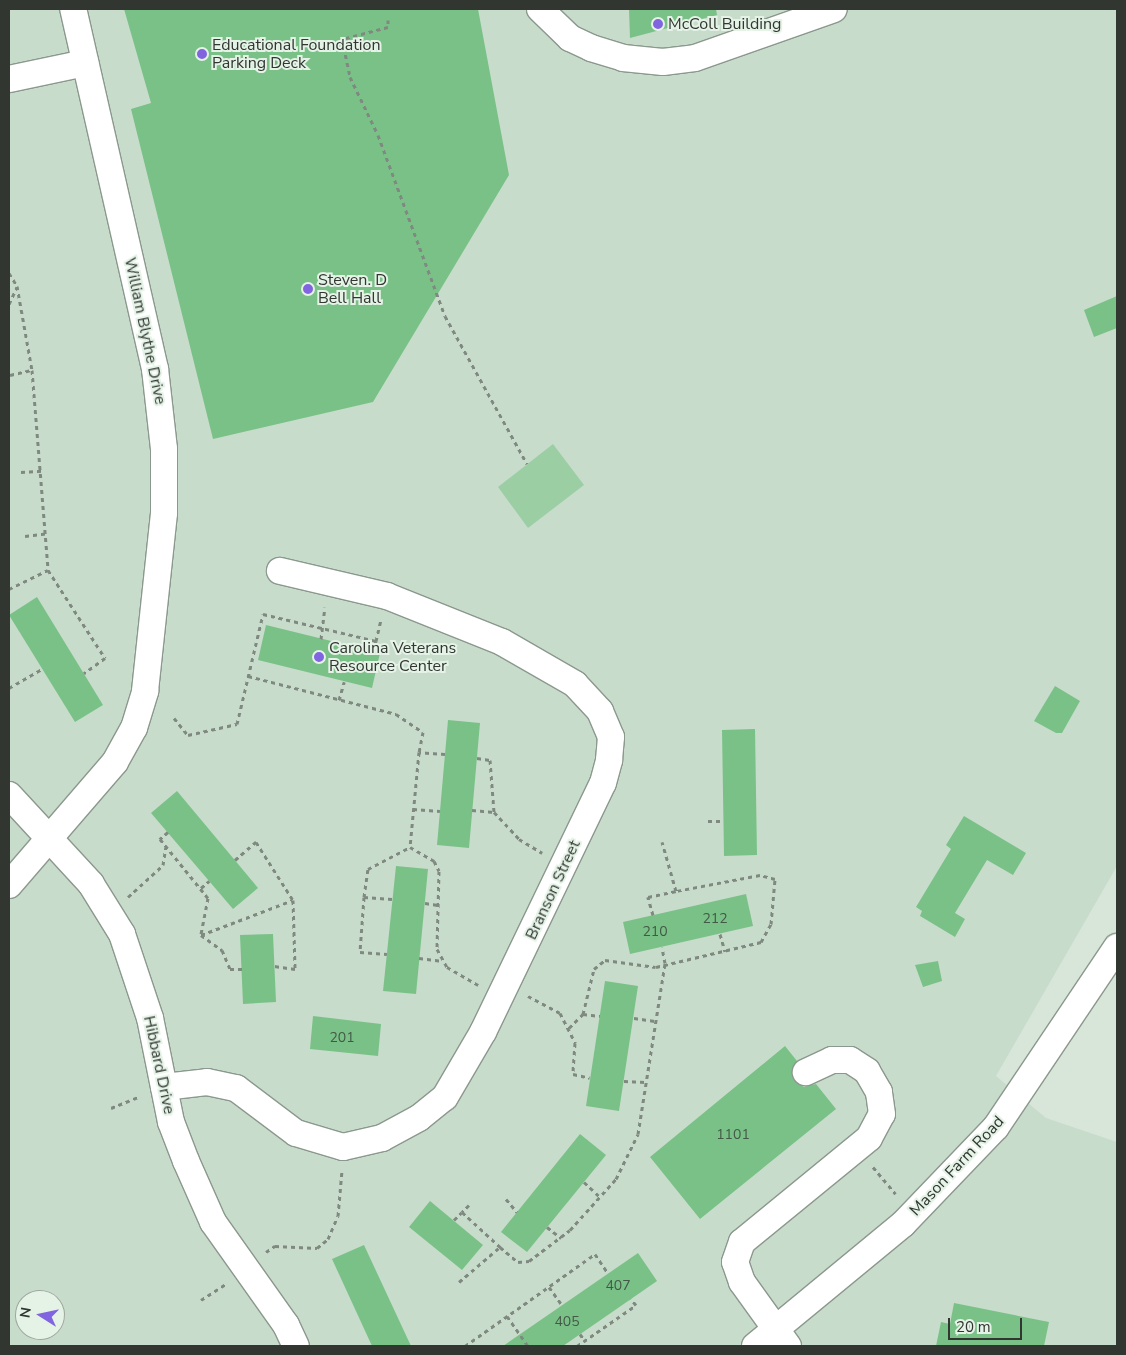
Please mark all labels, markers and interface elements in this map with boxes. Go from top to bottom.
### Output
place label: McColl Building [668,14,781,34]
marker: McColl Building [652,18,664,30]
place label: Educational Foundation Parking Deck [212,35,381,73]
marker: Educational Foundation Parking Deck [196,48,208,60]
street label: William Blythe Drive [120,256,170,406]
place label: Steven. D Bell Hall [318,270,387,308]
marker: Steven. D Bell Hall [302,283,314,295]
place label: Carolina Veterans Resource Center [329,638,456,676]
marker: Carolina Veterans Resource Center [313,651,325,663]
street label: Branson Street [522,837,584,943]
house number: 212 [702,911,728,927]
house number: 210 [642,924,668,940]
street label: Hibbard Drive [139,1014,179,1116]
house number: 201 [329,1030,355,1046]
street label: Mason Farm Road [906,1112,1008,1220]
house number: 1101 [716,1127,750,1143]
house number: 407 [605,1278,631,1294]
north arrow [15,1290,65,1340]
text: N [15,1306,36,1319]
scale bar [951,1308,1025,1340]
house number: 405 [554,1314,580,1330]
text: 20 m [956,1317,991,1337]

